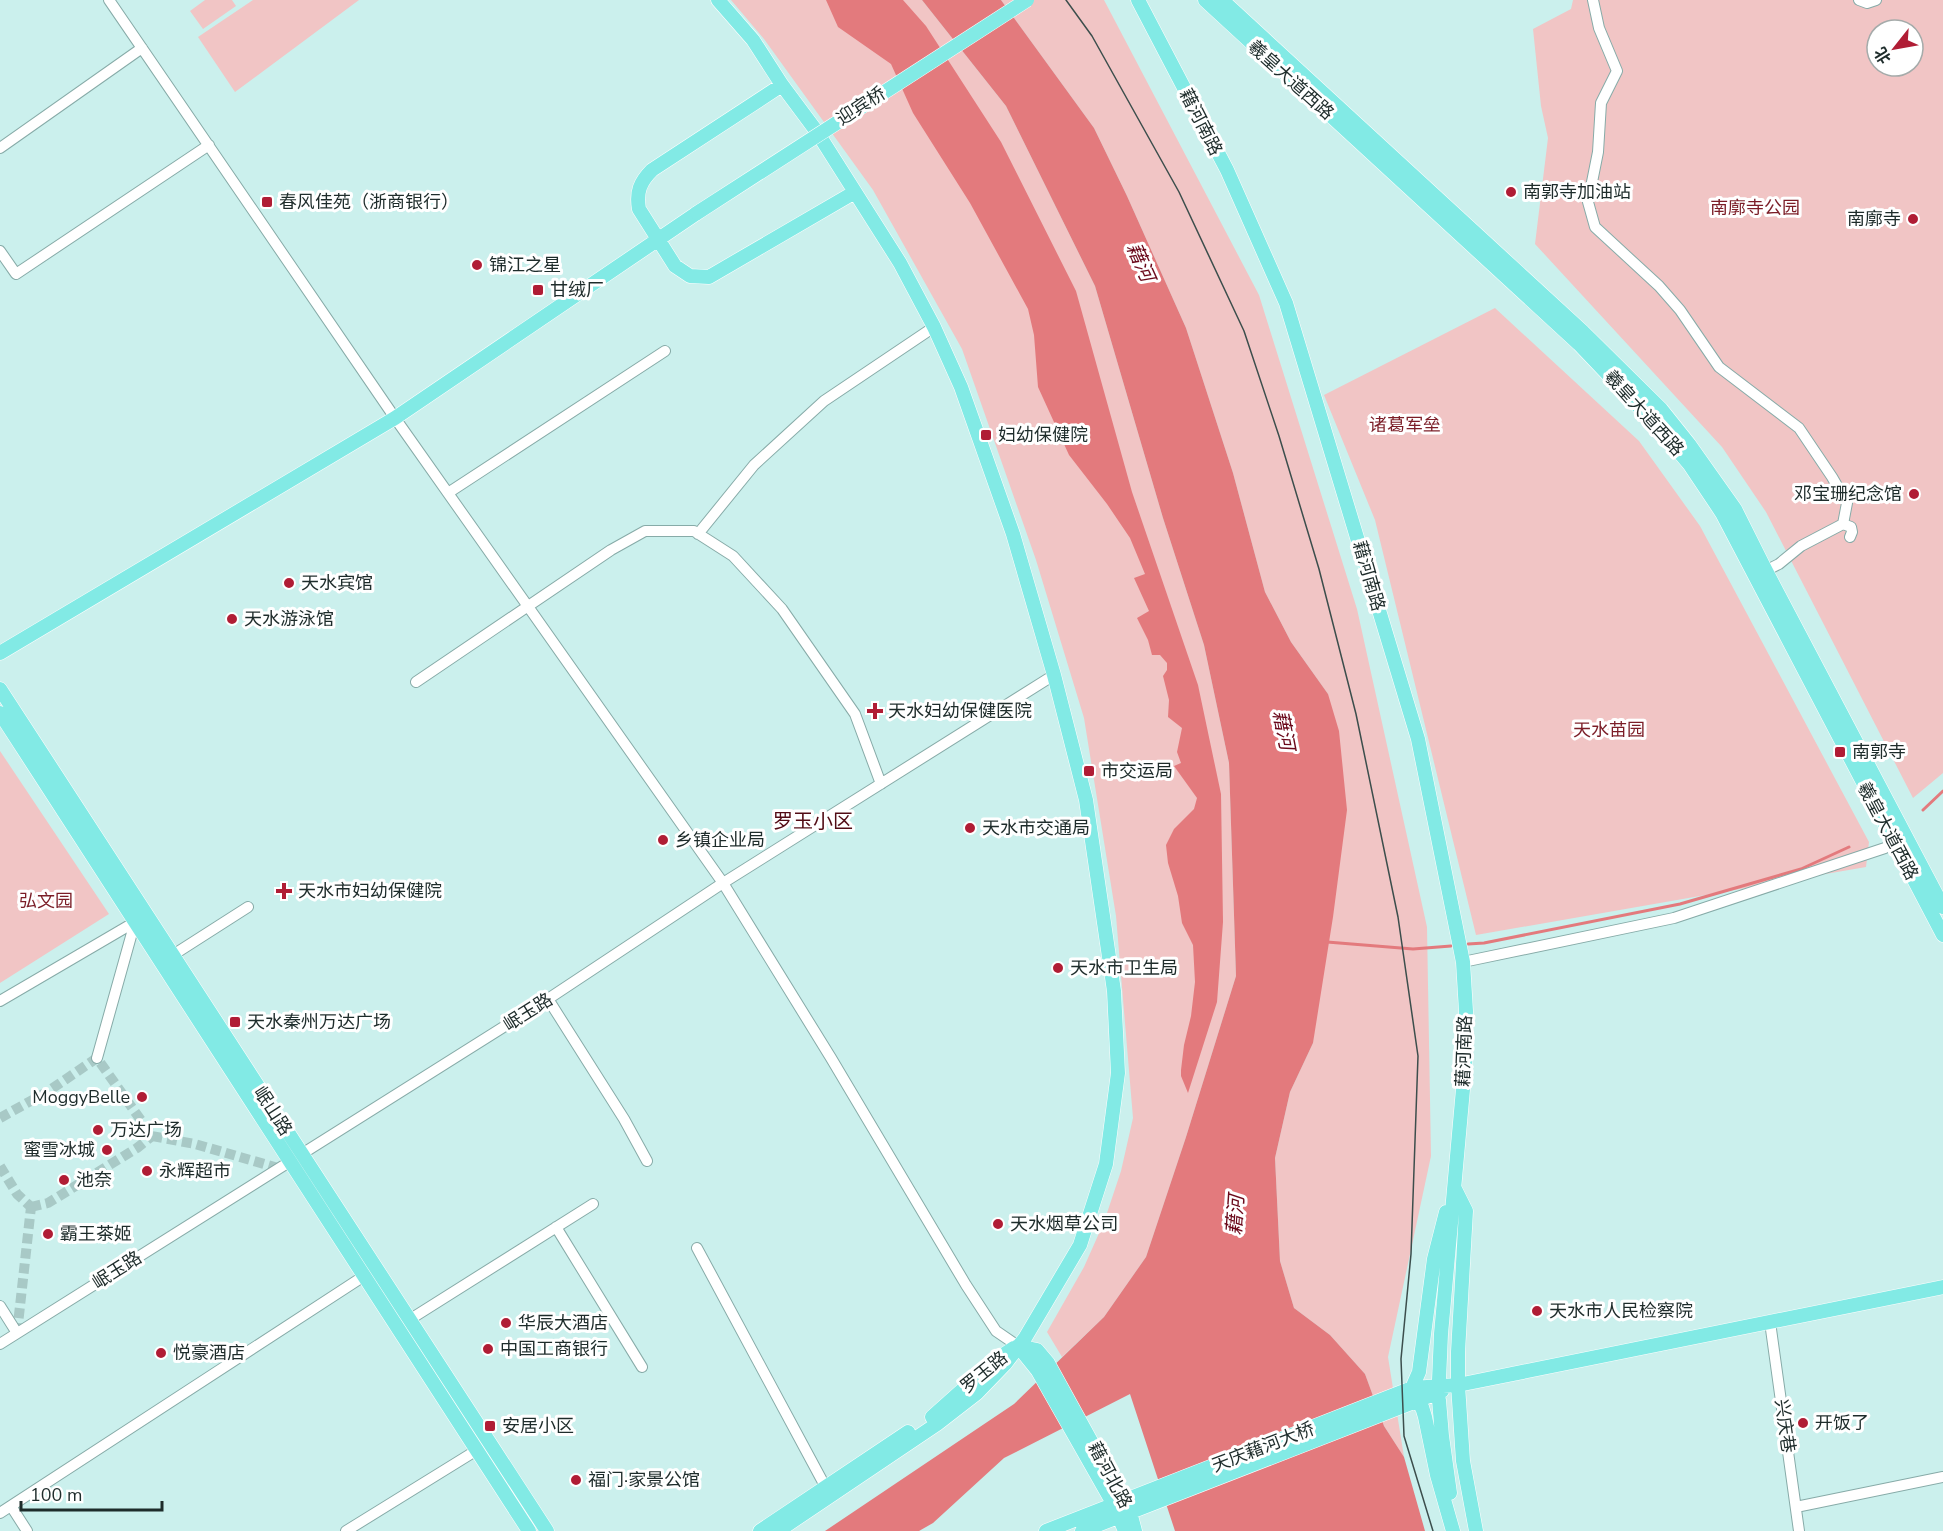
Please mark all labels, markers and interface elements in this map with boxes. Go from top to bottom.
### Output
north arrow [1865,18,1925,78]
street label: 羲皇大道西路 [1243,35,1339,125]
text: 北 [1869,43,1897,68]
street label: 迎宾桥 [832,81,890,131]
street label: 藉河南路 [1174,84,1228,160]
place label: 南郭寺加油站 [1523,180,1631,204]
marker: 南郭寺加油站 [1504,185,1518,199]
place label: 春风佳苑（浙商银行） [279,190,459,214]
marker: 春风佳苑（浙商银行） [260,195,274,209]
park label: 南廓寺公园 [1710,196,1800,220]
place label: 南廓寺 [1847,207,1901,231]
marker: 南廓寺 [1906,212,1920,226]
water label: 藉河 [1120,238,1163,290]
place label: 锦江之星 [489,253,561,277]
marker: 锦江之星 [470,258,484,272]
place label: 甘绒厂 [550,278,604,302]
marker: 甘绒厂 [531,283,545,297]
street label: 羲皇大道西路 [1599,365,1689,461]
park label: 诸葛军垒 [1369,413,1441,437]
place label: 妇幼保健院 [998,423,1088,447]
marker: 妇幼保健院 [979,428,993,442]
place label: 邓宝珊纪念馆 [1794,482,1902,506]
marker: 邓宝珊纪念馆 [1907,487,1921,501]
street label: 藉河南路 [1348,538,1390,614]
place label: 天水宾馆 [301,571,373,595]
marker: 天水宾馆 [282,576,296,590]
place label: 天水游泳馆 [244,607,334,631]
marker: 天水游泳馆 [225,612,239,626]
place label: 天水妇幼保健医院 [888,699,1032,723]
marker: 天水妇幼保健医院 [866,702,884,720]
water label: 藉河 [1266,708,1301,756]
park label: 天水苗园 [1573,718,1645,742]
place label: 南郭寺 [1852,740,1906,764]
marker: 南郭寺 [1833,745,1847,759]
place label: 市交运局 [1101,759,1173,783]
marker: 市交运局 [1082,764,1096,778]
street label: 羲皇大道西路 [1852,778,1924,884]
district label: 罗玉小区 [773,808,853,835]
place label: 天水市交通局 [982,816,1090,840]
marker: 天水市交通局 [963,821,977,835]
place label: 乡镇企业局 [675,828,765,852]
marker: 乡镇企业局 [656,833,670,847]
place label: 天水市妇幼保健院 [298,879,442,903]
marker: 天水市妇幼保健院 [275,882,293,900]
park label: 弘文园 [19,889,73,913]
place label: 天水市卫生局 [1070,956,1178,980]
marker: 天水市卫生局 [1051,961,1065,975]
street label: 岷玉路 [499,988,557,1036]
place label: 天水秦州万达广场 [247,1010,391,1034]
marker: 天水秦州万达广场 [228,1015,242,1029]
street label: 藉河南路 [1451,1015,1477,1087]
street label: 岷山路 [248,1082,298,1140]
place label: MoggyBelle [32,1085,130,1109]
marker: MoggyBelle [135,1090,149,1104]
place label: 万达广场 [110,1118,182,1142]
marker: 万达广场 [91,1123,105,1137]
place label: 蜜雪冰城 [23,1138,95,1162]
marker: 蜜雪冰城 [100,1143,114,1157]
place label: 永辉超市 [159,1159,231,1183]
marker: 永辉超市 [140,1164,154,1178]
place label: 池奈 [76,1168,112,1192]
marker: 池奈 [57,1173,71,1187]
water label: 藉河 [1221,1190,1251,1236]
place label: 天水烟草公司 [1010,1212,1118,1236]
marker: 天水烟草公司 [991,1217,1005,1231]
place label: 霸王茶姬 [60,1222,132,1246]
marker: 霸王茶姬 [41,1227,55,1241]
street label: 岷玉路 [88,1246,146,1294]
place label: 天水市人民检察院 [1549,1299,1693,1323]
marker: 天水市人民检察院 [1530,1304,1544,1318]
place label: 华辰大酒店 [518,1311,608,1335]
marker: 华辰大酒店 [499,1316,513,1330]
place label: 中国工商银行 [500,1337,608,1361]
place label: 悦豪酒店 [173,1341,245,1365]
marker: 中国工商银行 [481,1342,495,1356]
marker: 悦豪酒店 [154,1346,168,1360]
street label: 罗玉路 [955,1346,1013,1398]
street label: 兴庆巷 [1769,1398,1801,1454]
place label: 开饭了 [1815,1411,1869,1435]
place label: 安居小区 [502,1414,574,1438]
street label: 天庆藉河大桥 [1208,1416,1318,1478]
marker: 开饭了 [1796,1416,1810,1430]
marker: 安居小区 [483,1419,497,1433]
street label: 藉河北路 [1083,1438,1137,1512]
place label: 福门·家景公馆 [588,1468,700,1492]
marker: 福门·家景公馆 [569,1473,583,1487]
scale bar [21,1474,162,1512]
text: 100 m [30,1483,82,1507]

